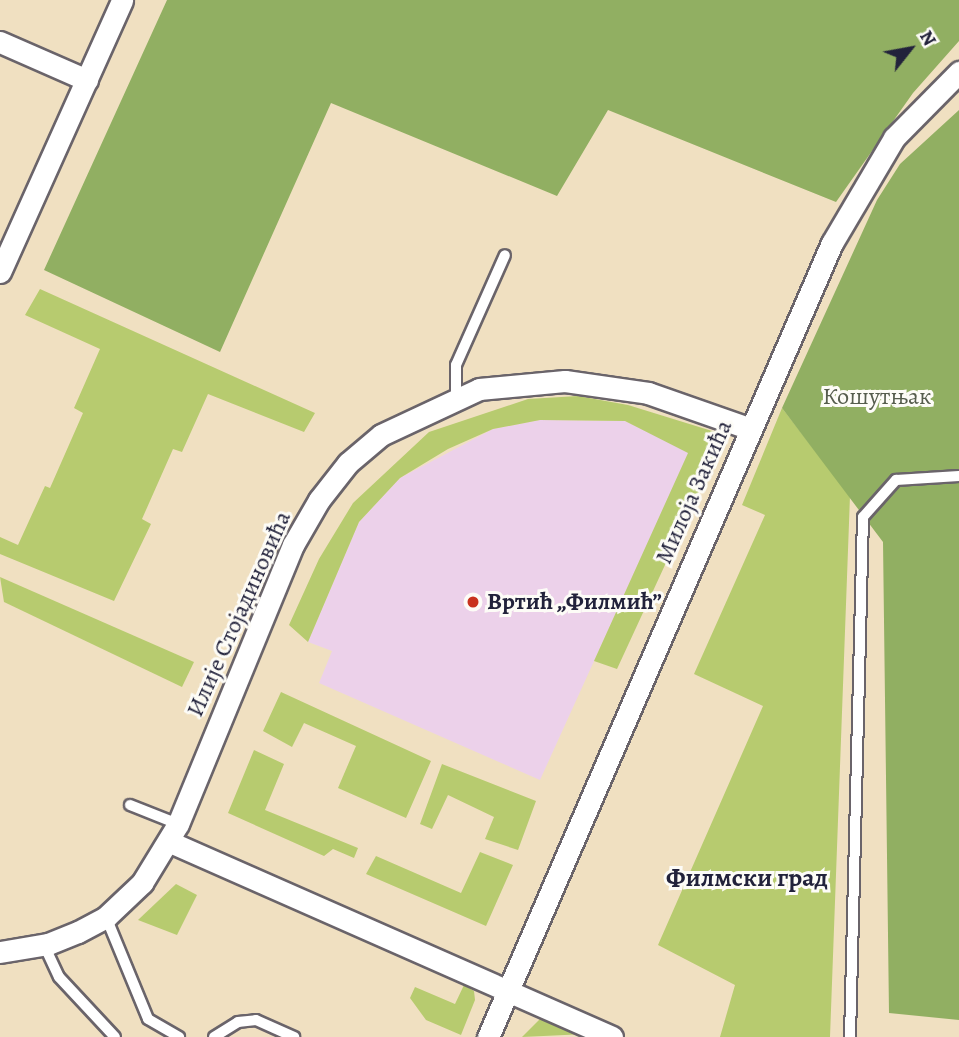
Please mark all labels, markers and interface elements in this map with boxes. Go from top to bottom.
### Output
north arrow [875,14,945,84]
text: N [913,26,943,51]
park label: Кошутњак [823,383,931,411]
street label: Милоја Закића [649,416,739,568]
street label: Илије Стојадиновића [181,507,297,721]
place label: Вртић „Филмић” [487,588,663,616]
marker: Вртић „Филмић” [465,594,481,610]
district label: Филмски град [666,862,828,894]

